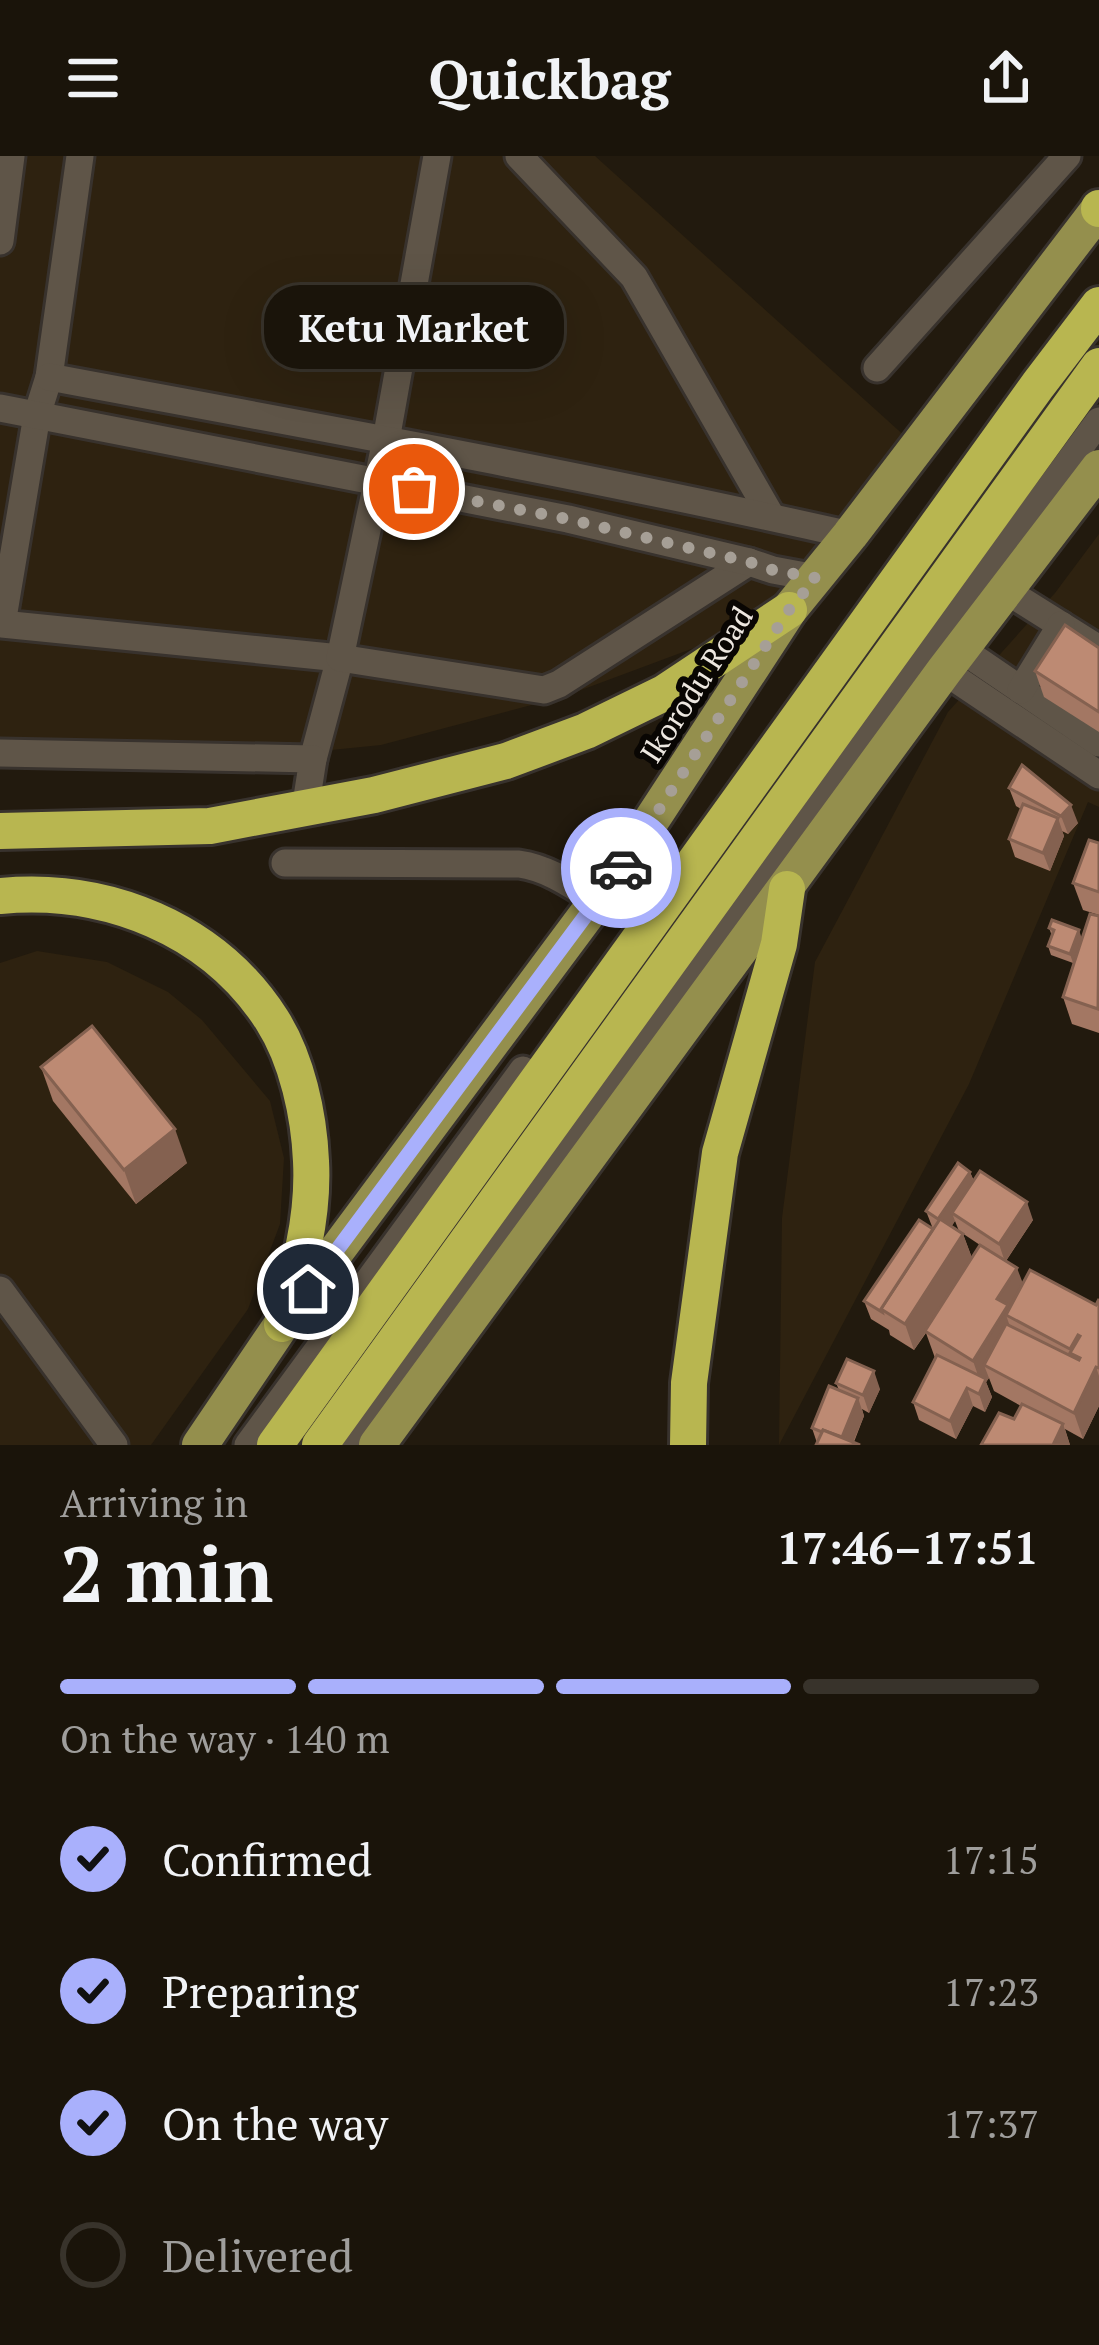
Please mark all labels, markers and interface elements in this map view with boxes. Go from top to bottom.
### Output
text: Quickbag [428,43,671,114]
icon: menu [60,45,126,111]
icon: share [973,45,1039,111]
callout: Ketu Market [264,285,564,369]
text: Ketu Market [299,301,529,353]
pin [363,438,465,540]
icon: bag [381,456,447,522]
street label: Ikorodu Road [631,599,762,770]
courier [561,808,681,928]
icon: car [588,835,654,901]
pin [257,1238,359,1340]
icon: home [275,1256,341,1322]
text: Arriving in [60,1476,248,1528]
text: 17:46–17:51 [777,1517,1039,1577]
text: 2 min [60,1521,273,1624]
text: On the way · 140 m [60,1712,390,1764]
icon: check [60,1826,126,1892]
text: Confirmed [162,1829,372,1889]
text: 17:15 [943,1833,1039,1885]
icon: check [60,1958,126,2024]
text: Preparing [162,1961,358,2021]
text: 17:23 [943,1965,1039,2017]
icon: check [60,2090,126,2156]
text: On the way [162,2093,388,2153]
text: 17:37 [943,2097,1039,2149]
text: Delivered [162,2225,353,2285]

